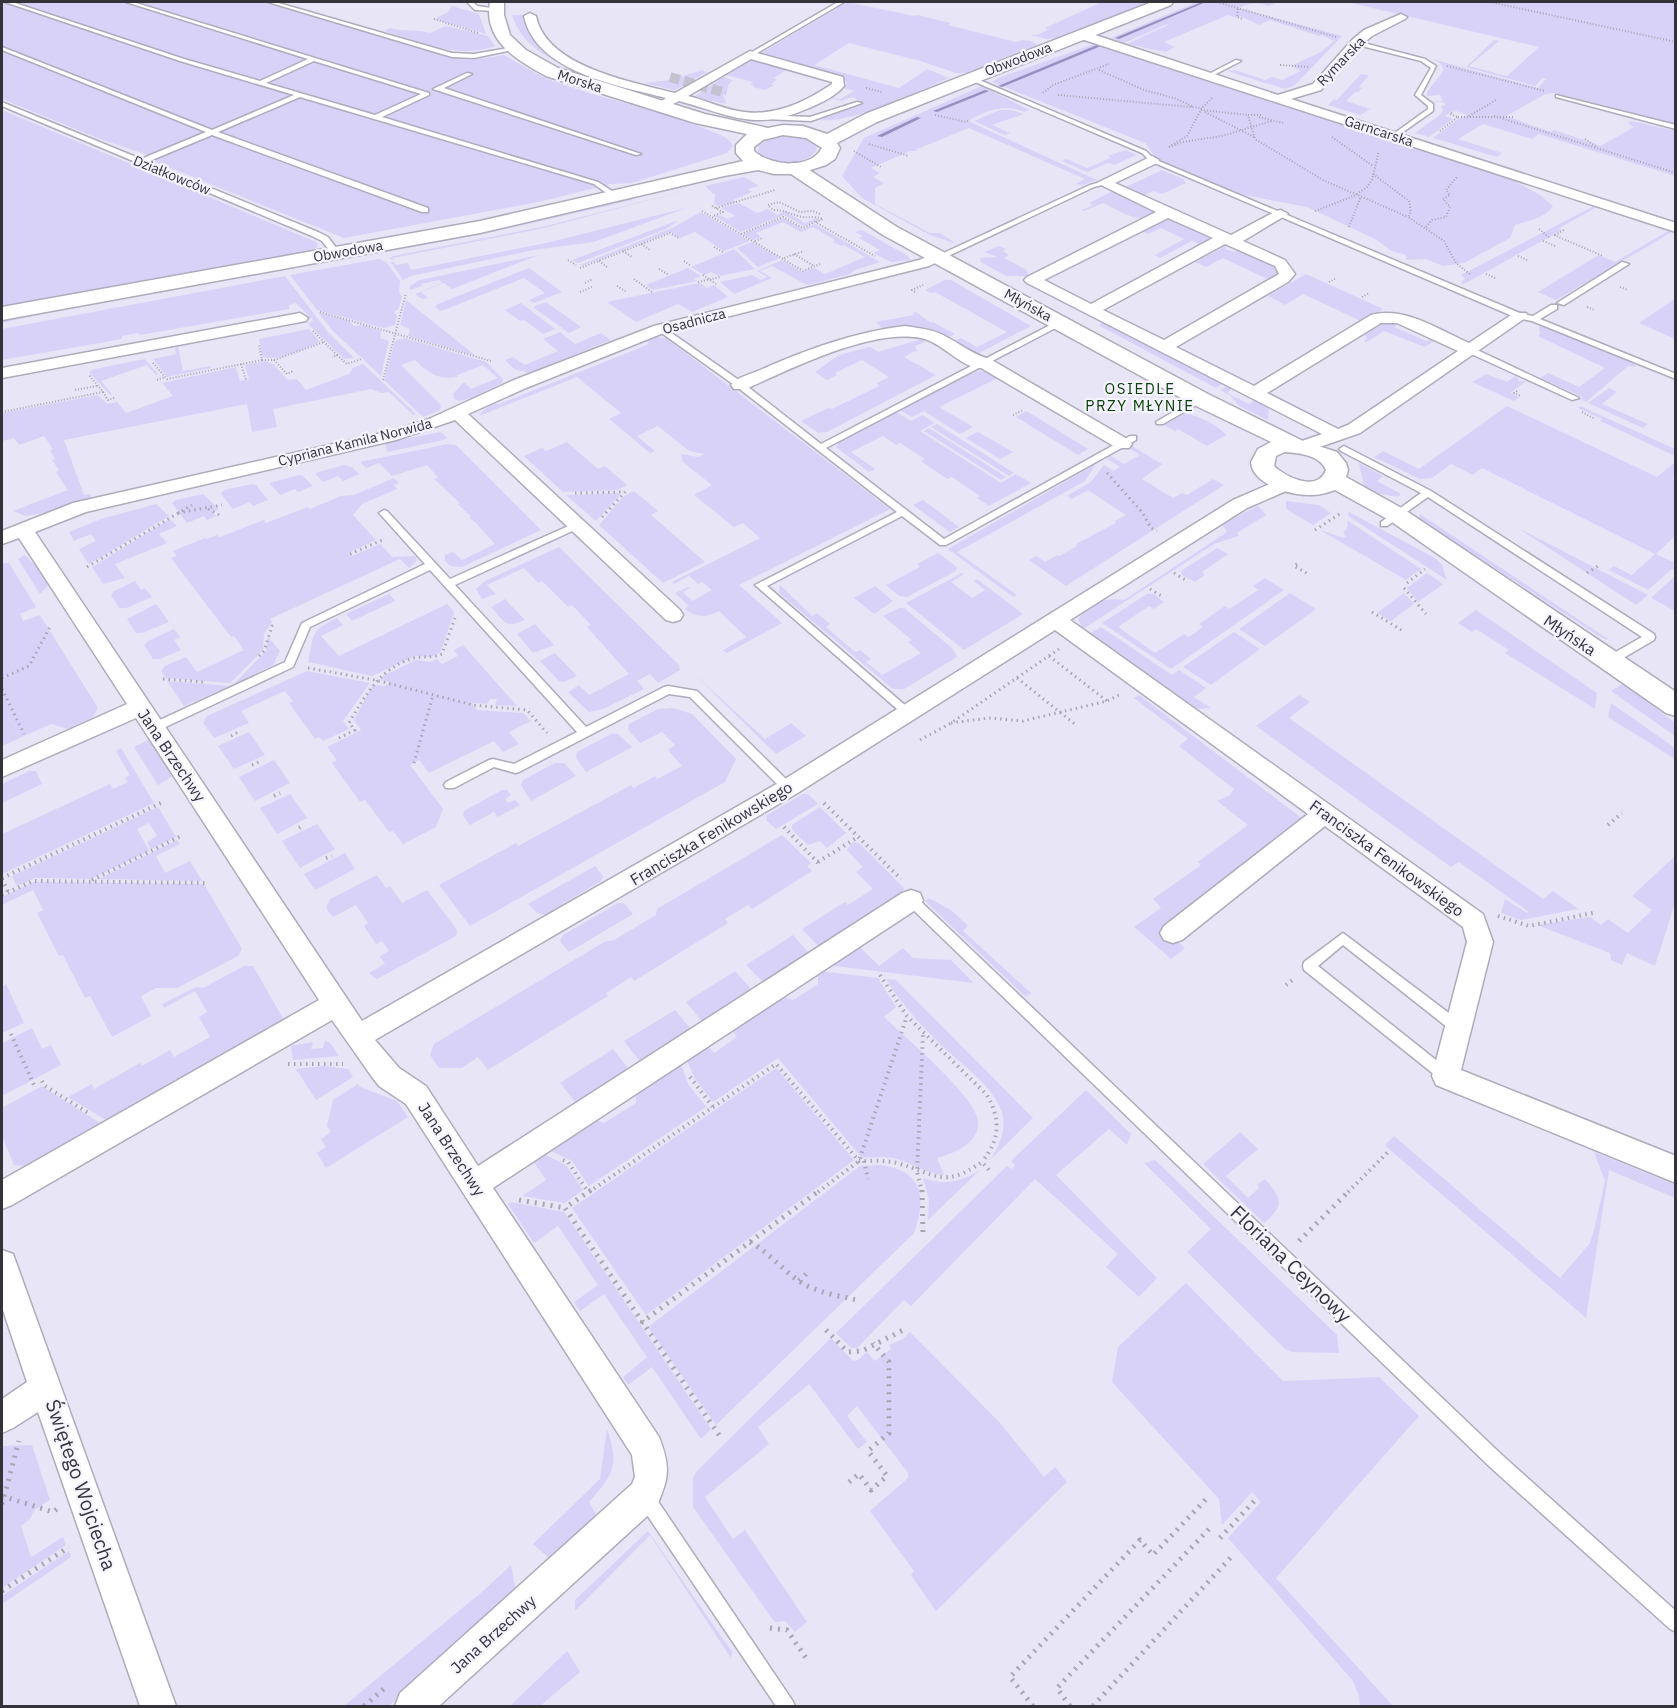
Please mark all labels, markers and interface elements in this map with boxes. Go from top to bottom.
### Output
street label: Rymarska [1313,32,1369,90]
street label: Obwodowa [982,38,1055,80]
street label: Morska [555,65,605,97]
street label: Garncarska [1342,111,1416,151]
street label: Działkowców [131,151,214,199]
street label: Obwodowa [312,236,385,266]
street label: Młyńska [1001,285,1055,326]
street label: Osadnicza [660,304,728,338]
district label: OSIEDLE PRZY MŁYNIE [1085,379,1195,415]
street label: Cypriana Kamila Norwida [276,414,434,470]
street label: Młyńska [1540,610,1600,660]
street label: Jana Brzechwy [134,705,210,805]
street label: Franciszka Fenikowskiego [626,777,796,889]
street label: Franciszka Fenikowskiego [1306,795,1468,921]
street label: Jana Brzechwy [414,1098,490,1200]
street label: Floriana Ceynowy [1225,1199,1358,1328]
street label: Świętego Wojciecha [40,1396,123,1574]
street label: Jana Brzechwy [446,1590,540,1678]

